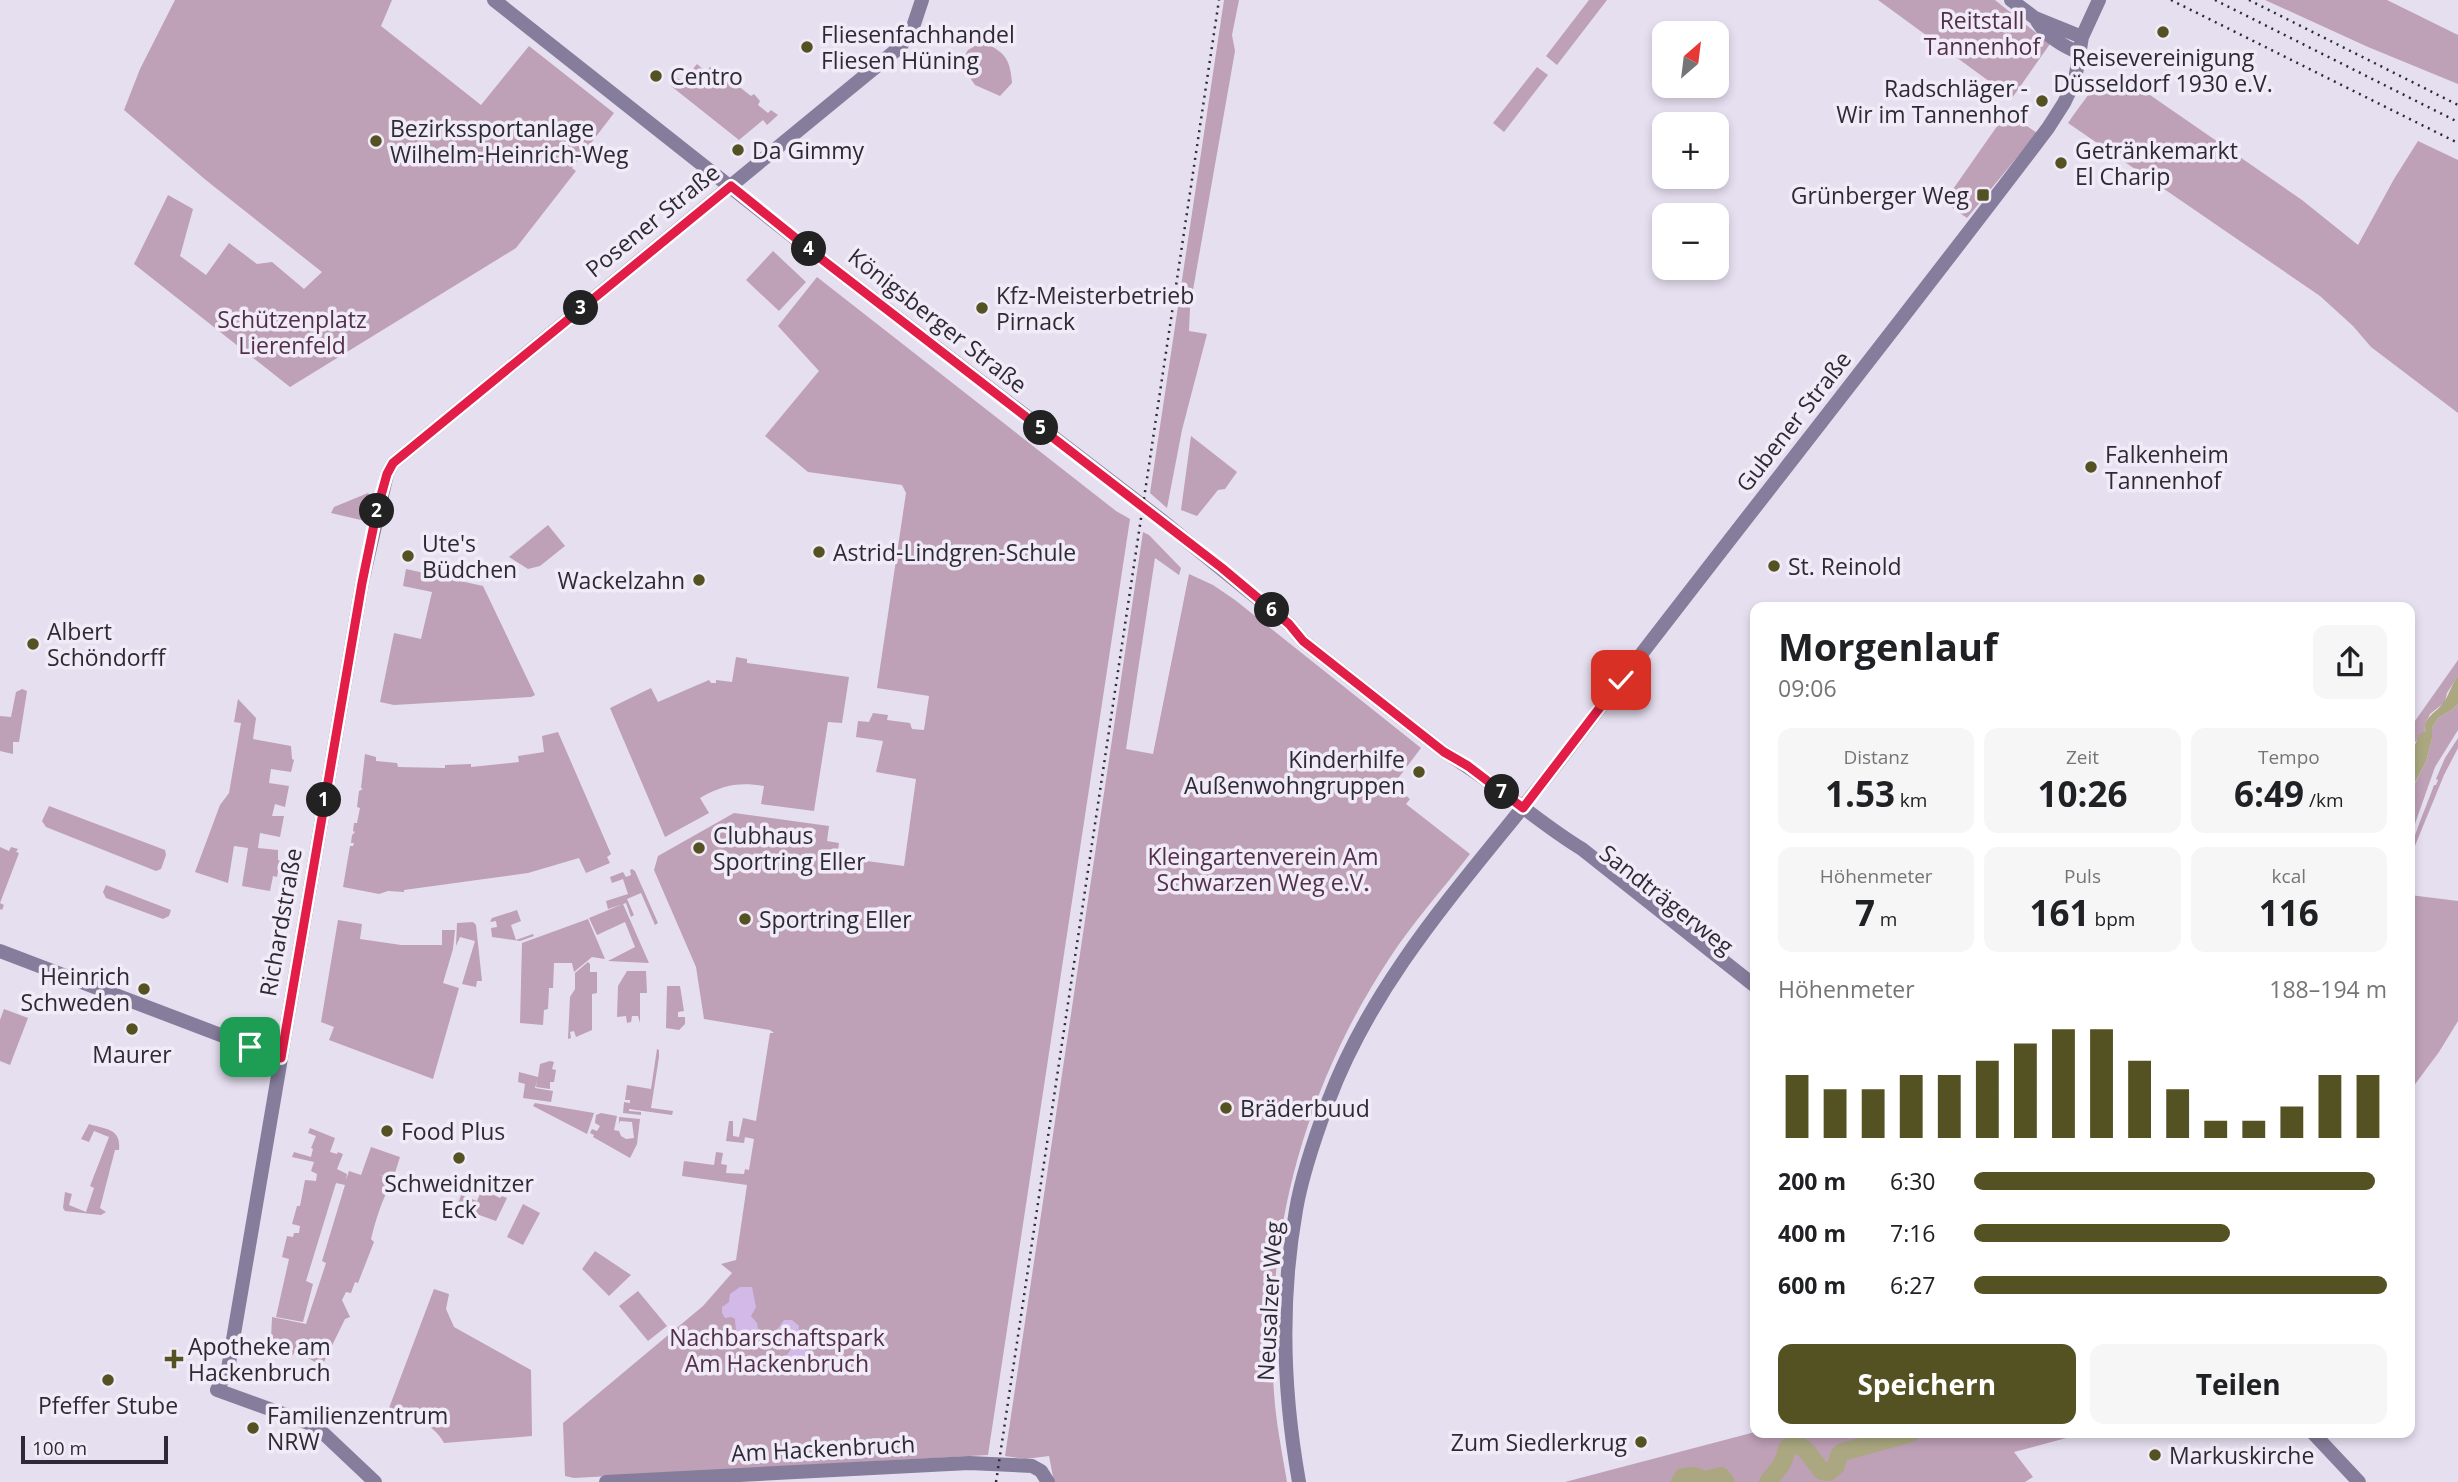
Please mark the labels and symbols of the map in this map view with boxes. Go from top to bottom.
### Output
park label: Reitstall Tannenhof [1924,4,2041,62]
place label: Fliesenfachhandel Fliesen Hüning [821,18,1015,76]
north arrow [1652,21,1729,98]
marker: Reisevereinigung Düsseldorf 1930 e.V. [2155,24,2171,40]
marker: Fliesenfachhandel Fliesen Hüning [799,39,815,55]
place label: Reisevereinigung Düsseldorf 1930 e.V. [2053,41,2273,99]
place label: Centro [670,60,743,92]
marker: Centro [648,68,664,84]
place label: Radschläger - Wir im Tannenhof [1836,72,2029,130]
marker: Radschläger - Wir im Tannenhof [2034,93,2050,109]
place label: Bezirkssportanlage Wilhelm-Heinrich-Weg [390,112,629,170]
marker: Bezirkssportanlage Wilhelm-Heinrich-Weg [368,133,384,149]
place label: Da Gimmy [752,134,865,166]
place label: Getränkemarkt El Charip [2075,134,2238,192]
marker: Da Gimmy [730,142,746,158]
marker: Getränkemarkt El Charip [2053,155,2069,171]
street label: Posener Straße [578,156,726,284]
place label: Grünberger Weg [1791,179,1970,211]
marker: Grünberger Weg [1975,187,1991,203]
pin: 4 [792,232,826,266]
street label: Königsberger Straße [842,240,1034,400]
place label: Kfz-Meisterbetrieb Pirnack [996,279,1194,337]
pin: 3 [564,290,598,326]
marker: Kfz-Meisterbetrieb Pirnack [974,300,990,316]
park label: Schützenplatz Lierenfeld [217,303,367,361]
street label: Gubener Straße [1728,344,1858,498]
pin: 5 [1024,410,1058,446]
place label: Falkenheim Tannenhof [2105,438,2229,496]
marker: Falkenheim Tannenhof [2083,459,2099,475]
pin: 2 [360,494,394,528]
place label: Ute's Büdchen [422,527,517,585]
place label: Astrid-Lindgren-Schule [833,536,1076,568]
marker: Astrid-Lindgren-Schule [811,544,827,560]
marker: Ute's Büdchen [400,548,416,564]
place label: St. Reinold [1788,550,1902,582]
marker: St. Reinold [1766,558,1782,574]
place label: Wackelzahn [557,564,685,596]
marker: Wackelzahn [691,572,707,588]
pin: 6 [1254,592,1290,628]
place label: Albert Schöndorff [47,615,167,673]
marker: Albert Schöndorff [25,636,41,652]
pin [1591,650,1651,710]
place label: Kinderhilfe Außenwohngruppen [1184,743,1405,801]
marker: Kinderhilfe Außenwohngruppen [1411,764,1427,780]
pin: 7 [1484,774,1520,810]
pin: 1 [306,782,342,818]
place label: Clubhaus Sportring Eller [713,819,866,877]
street label: Sandträgerweg [1593,837,1741,962]
marker: Clubhaus Sportring Eller [691,840,707,856]
park label: Kleingartenverein Am Schwarzen Weg e.V. [1147,840,1379,898]
street label: Richardstraße [251,845,309,999]
place label: Sportring Eller [759,903,912,935]
marker: Sportring Eller [737,911,753,927]
place label: Heinrich Schweden [20,960,130,1018]
marker: Heinrich Schweden [136,981,152,997]
pin [220,1017,280,1077]
marker: Maurer [124,1021,140,1037]
place label: Maurer [92,1038,172,1070]
place label: Bräderbuud [1240,1092,1370,1124]
marker: Bräderbuud [1218,1100,1234,1116]
place label: Food Plus [401,1115,505,1147]
marker: Food Plus [379,1123,395,1139]
marker: Schweidnitzer Eck [451,1150,467,1166]
place label: Schweidnitzer Eck [384,1167,534,1225]
street label: Neusalzer Weg [1249,1220,1289,1382]
park label: Nachbarschaftspark Am Hackenbruch [669,1321,885,1379]
place label: Apotheke am Hackenbruch [188,1330,331,1388]
marker: Apotheke am Hackenbruch [166,1351,182,1367]
marker: Pfeffer Stube [100,1372,116,1388]
place label: Pfeffer Stube [38,1389,178,1421]
place label: Familienzentrum NRW [267,1399,448,1457]
marker: Familienzentrum NRW [245,1420,261,1436]
place label: Zum Siedlerkrug [1451,1426,1628,1458]
street label: Am Hackenbruch [730,1427,916,1469]
scale bar [21,1433,168,1465]
marker: Zum Siedlerkrug [1633,1434,1649,1450]
place label: Markuskirche [2169,1439,2314,1471]
marker: Markuskirche [2147,1447,2163,1463]

